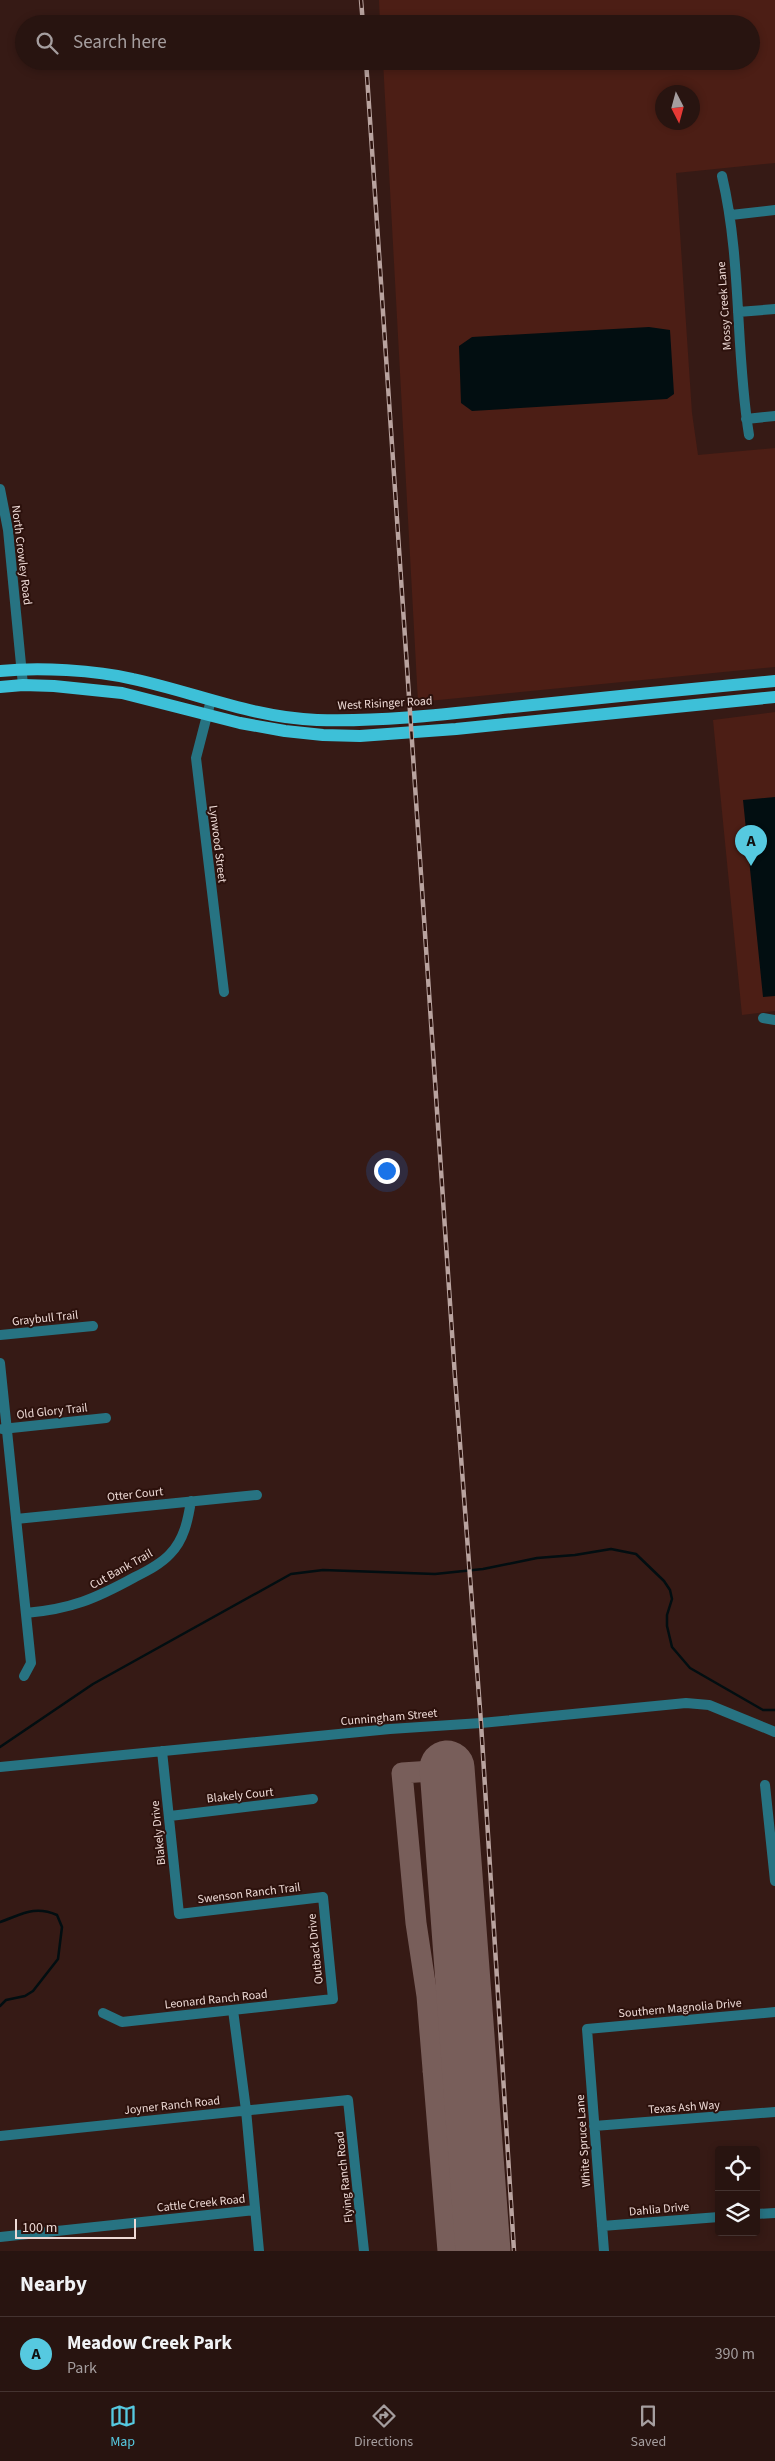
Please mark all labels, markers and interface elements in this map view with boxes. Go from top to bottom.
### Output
search box [15,15,760,70]
icon: search [33,29,61,57]
text: Search here [73,29,167,56]
north arrow [655,85,700,130]
street label: Mossy Creek Lane [713,261,736,351]
street label: North Crowley Road [7,504,36,606]
street label: West Risinger Road [337,693,433,714]
street label: Lynwood Street [204,804,231,884]
pin: A [735,825,767,866]
your location [374,1158,400,1184]
street label: Graybull Trail [11,1307,79,1330]
street label: Old Glory Trail [16,1399,88,1424]
street label: Otter Court [106,1483,164,1506]
street label: Cut Bank Trail [87,1545,156,1594]
street label: Cunningham Street [340,1705,438,1730]
street label: Blakely Court [206,1784,274,1807]
street label: Blakely Drive [147,1800,170,1866]
street label: Swenson Ranch Trail [197,1879,302,1908]
street label: Outback Drive [303,1913,328,1985]
street label: Leonard Ranch Road [164,1986,268,2013]
street label: Southern Magnolia Drive [618,1995,742,2022]
street label: Joyner Ranch Road [123,2092,221,2119]
street label: White Spruce Lane [572,2094,595,2188]
street label: Texas Ash Way [648,2096,721,2118]
street label: Flying Ranch Road [331,2130,358,2224]
map controls [715,2146,760,2236]
button: locate [715,2146,760,2191]
street label: Cattle Creek Road [156,2190,246,2217]
button: layers [715,2191,760,2236]
street label: Dahlia Drive [628,2198,690,2221]
scale bar [15,2216,136,2239]
text: 100 m [22,2218,57,2238]
text: Nearby [20,2269,87,2299]
text: Meadow Creek Park [67,2330,232,2357]
text: A [31,2343,41,2365]
text: 390 m [715,2343,755,2365]
text: Park [67,2357,97,2379]
tab: Map [109,2402,137,2452]
tab: Directions [354,2402,413,2452]
tab: Saved [631,2402,666,2452]

